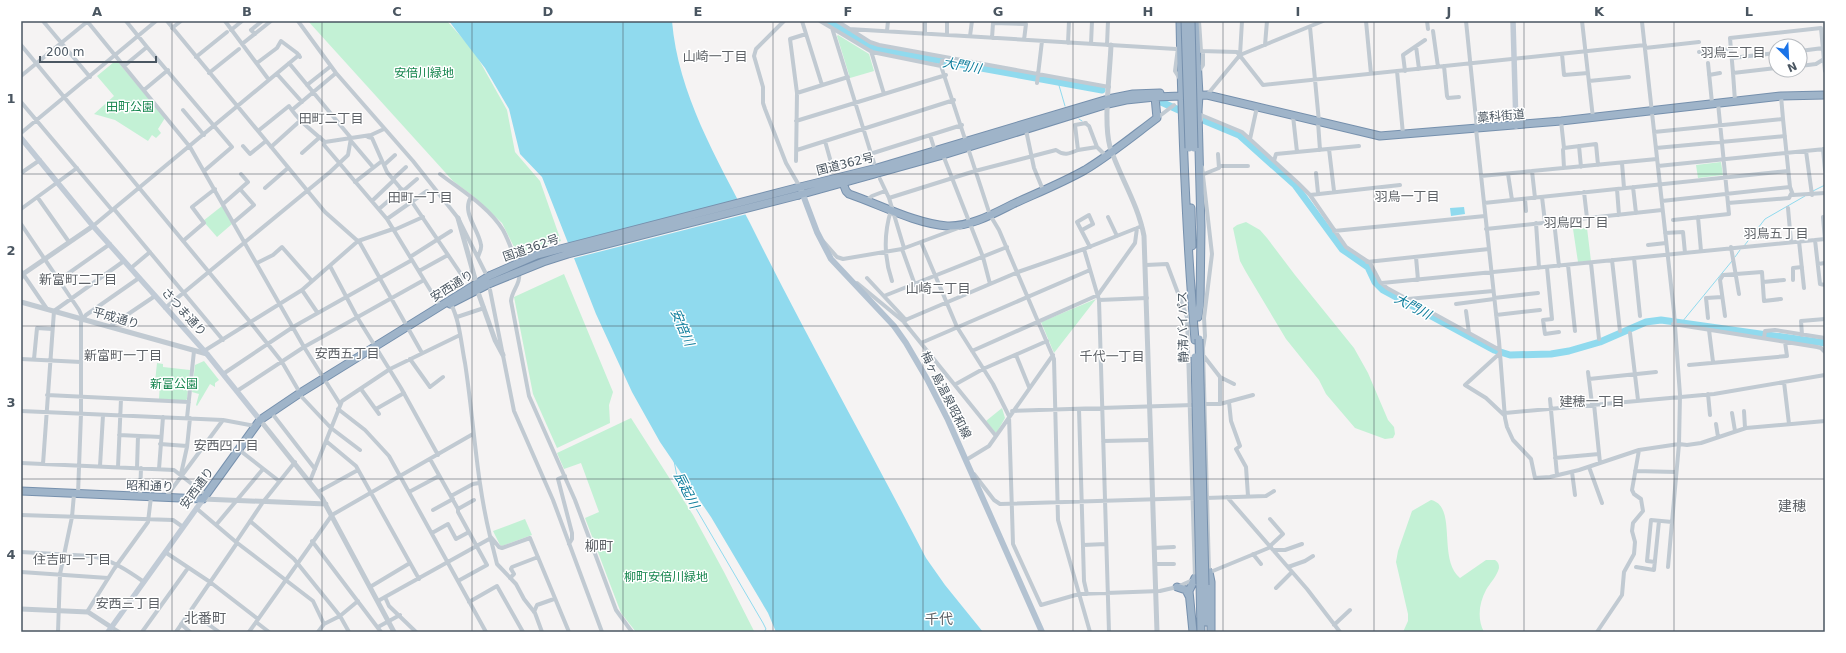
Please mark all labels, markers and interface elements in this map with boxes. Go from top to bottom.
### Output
text: A [92,4,102,19]
text: B [242,4,252,19]
text: C [392,4,402,19]
text: D [543,4,554,19]
text: E [694,4,702,19]
text: F [844,4,852,19]
text: G [993,4,1003,19]
text: H [1143,4,1153,19]
text: I [1296,4,1300,19]
text: J [1446,4,1451,19]
text: K [1594,4,1605,19]
text: L [1745,4,1753,19]
scale bar [40,38,156,64]
north arrow [1768,38,1808,78]
text: 200 m [46,45,84,59]
district label: 羽鳥三丁目 [1700,45,1766,60]
district label: 山崎一丁目 [682,49,748,64]
water label: 大門川 [941,55,984,77]
text: N [1785,59,1799,74]
park label: 安倍川緑地 [394,66,454,80]
text: 1 [6,91,16,106]
park label: 田町公園 [106,100,154,114]
street label: 藁科街道 [1476,107,1526,125]
district label: 田町二丁目 [298,111,364,126]
street label: 国道362号 [815,150,875,178]
district label: 羽鳥一丁目 [1374,189,1440,204]
district label: 田町一丁目 [387,190,453,205]
district label: 羽鳥四丁目 [1543,215,1609,230]
district label: 羽鳥五丁目 [1743,226,1809,241]
street label: 国道362号 [501,232,561,264]
text: 2 [6,243,16,258]
street label: 安西通り [428,267,476,305]
district label: 新富町二丁目 [39,272,117,287]
district label: 山崎二丁目 [905,281,971,296]
street label: さつま通り [159,285,209,339]
street label: 静清バイパス [1175,291,1191,363]
water label: 大門川 [1392,291,1435,323]
street label: 平成通り [91,305,141,331]
water label: 安倍川 [668,306,698,350]
district label: 安西五丁目 [314,346,380,361]
district label: 新富町一丁目 [84,348,162,363]
street label: 梅ヶ島温泉昭和線 [918,349,974,441]
district label: 千代一丁目 [1079,349,1145,364]
park label: 新富公園 [150,377,198,391]
district label: 建穂一丁目 [1559,394,1625,409]
text: 3 [6,395,16,410]
district label: 安西四丁目 [193,438,259,453]
street label: 安西通り [177,464,217,512]
water label: 辰起川 [671,469,703,513]
street label: 昭和通り [126,478,174,494]
district label: 建穂 [1778,498,1806,514]
district label: 柳町 [585,538,613,554]
text: 4 [6,547,16,562]
district label: 住吉町一丁目 [33,552,111,567]
park label: 柳町安倍川緑地 [624,570,708,584]
district label: 安西三丁目 [95,596,161,611]
district label: 北番町 [184,610,226,626]
district label: 千代 [925,611,953,627]

